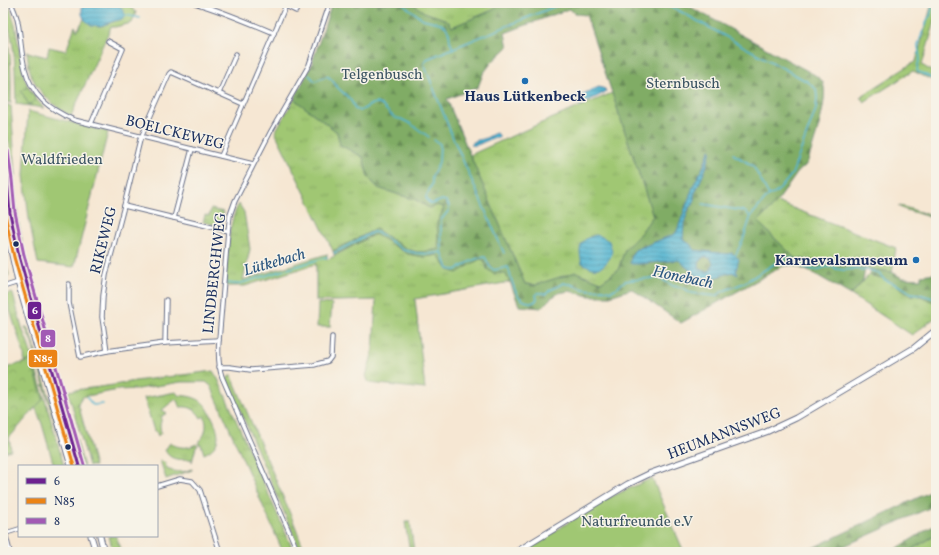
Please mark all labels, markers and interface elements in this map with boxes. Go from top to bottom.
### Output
park label: Telgenbusch [341,65,423,86]
park label: Sternbusch [646,74,720,95]
marker: Haus Lütkenbeck [520,76,530,86]
place label: Haus Lütkenbeck [464,87,586,108]
street label: BOELCKEWEG [123,111,226,156]
park label: Waldfrieden [21,150,103,171]
street label: RIKEWEG [86,204,123,277]
street label: LINDBERGHWEG [199,212,232,335]
unlabelled marker [11,239,21,249]
water label: Lütkebach [241,244,308,282]
place label: Karnevalsmuseum [775,251,908,272]
marker: Karnevalsmuseum [911,255,921,265]
water label: Honebach [650,261,715,295]
line badge: 6 [27,301,42,320]
text: 6 [32,304,38,319]
line badge: 8 [40,329,56,348]
text: 8 [45,332,51,347]
line badge: N85 [28,349,58,368]
text: N85 [33,352,53,367]
street label: HEUMANNSWEG [665,403,784,466]
unlabelled marker [63,442,73,452]
legend [18,465,158,537]
text: 6 [54,474,60,490]
text: N85 [54,494,75,510]
park label: Naturfreunde e.V [581,512,693,533]
text: 8 [54,514,60,530]

